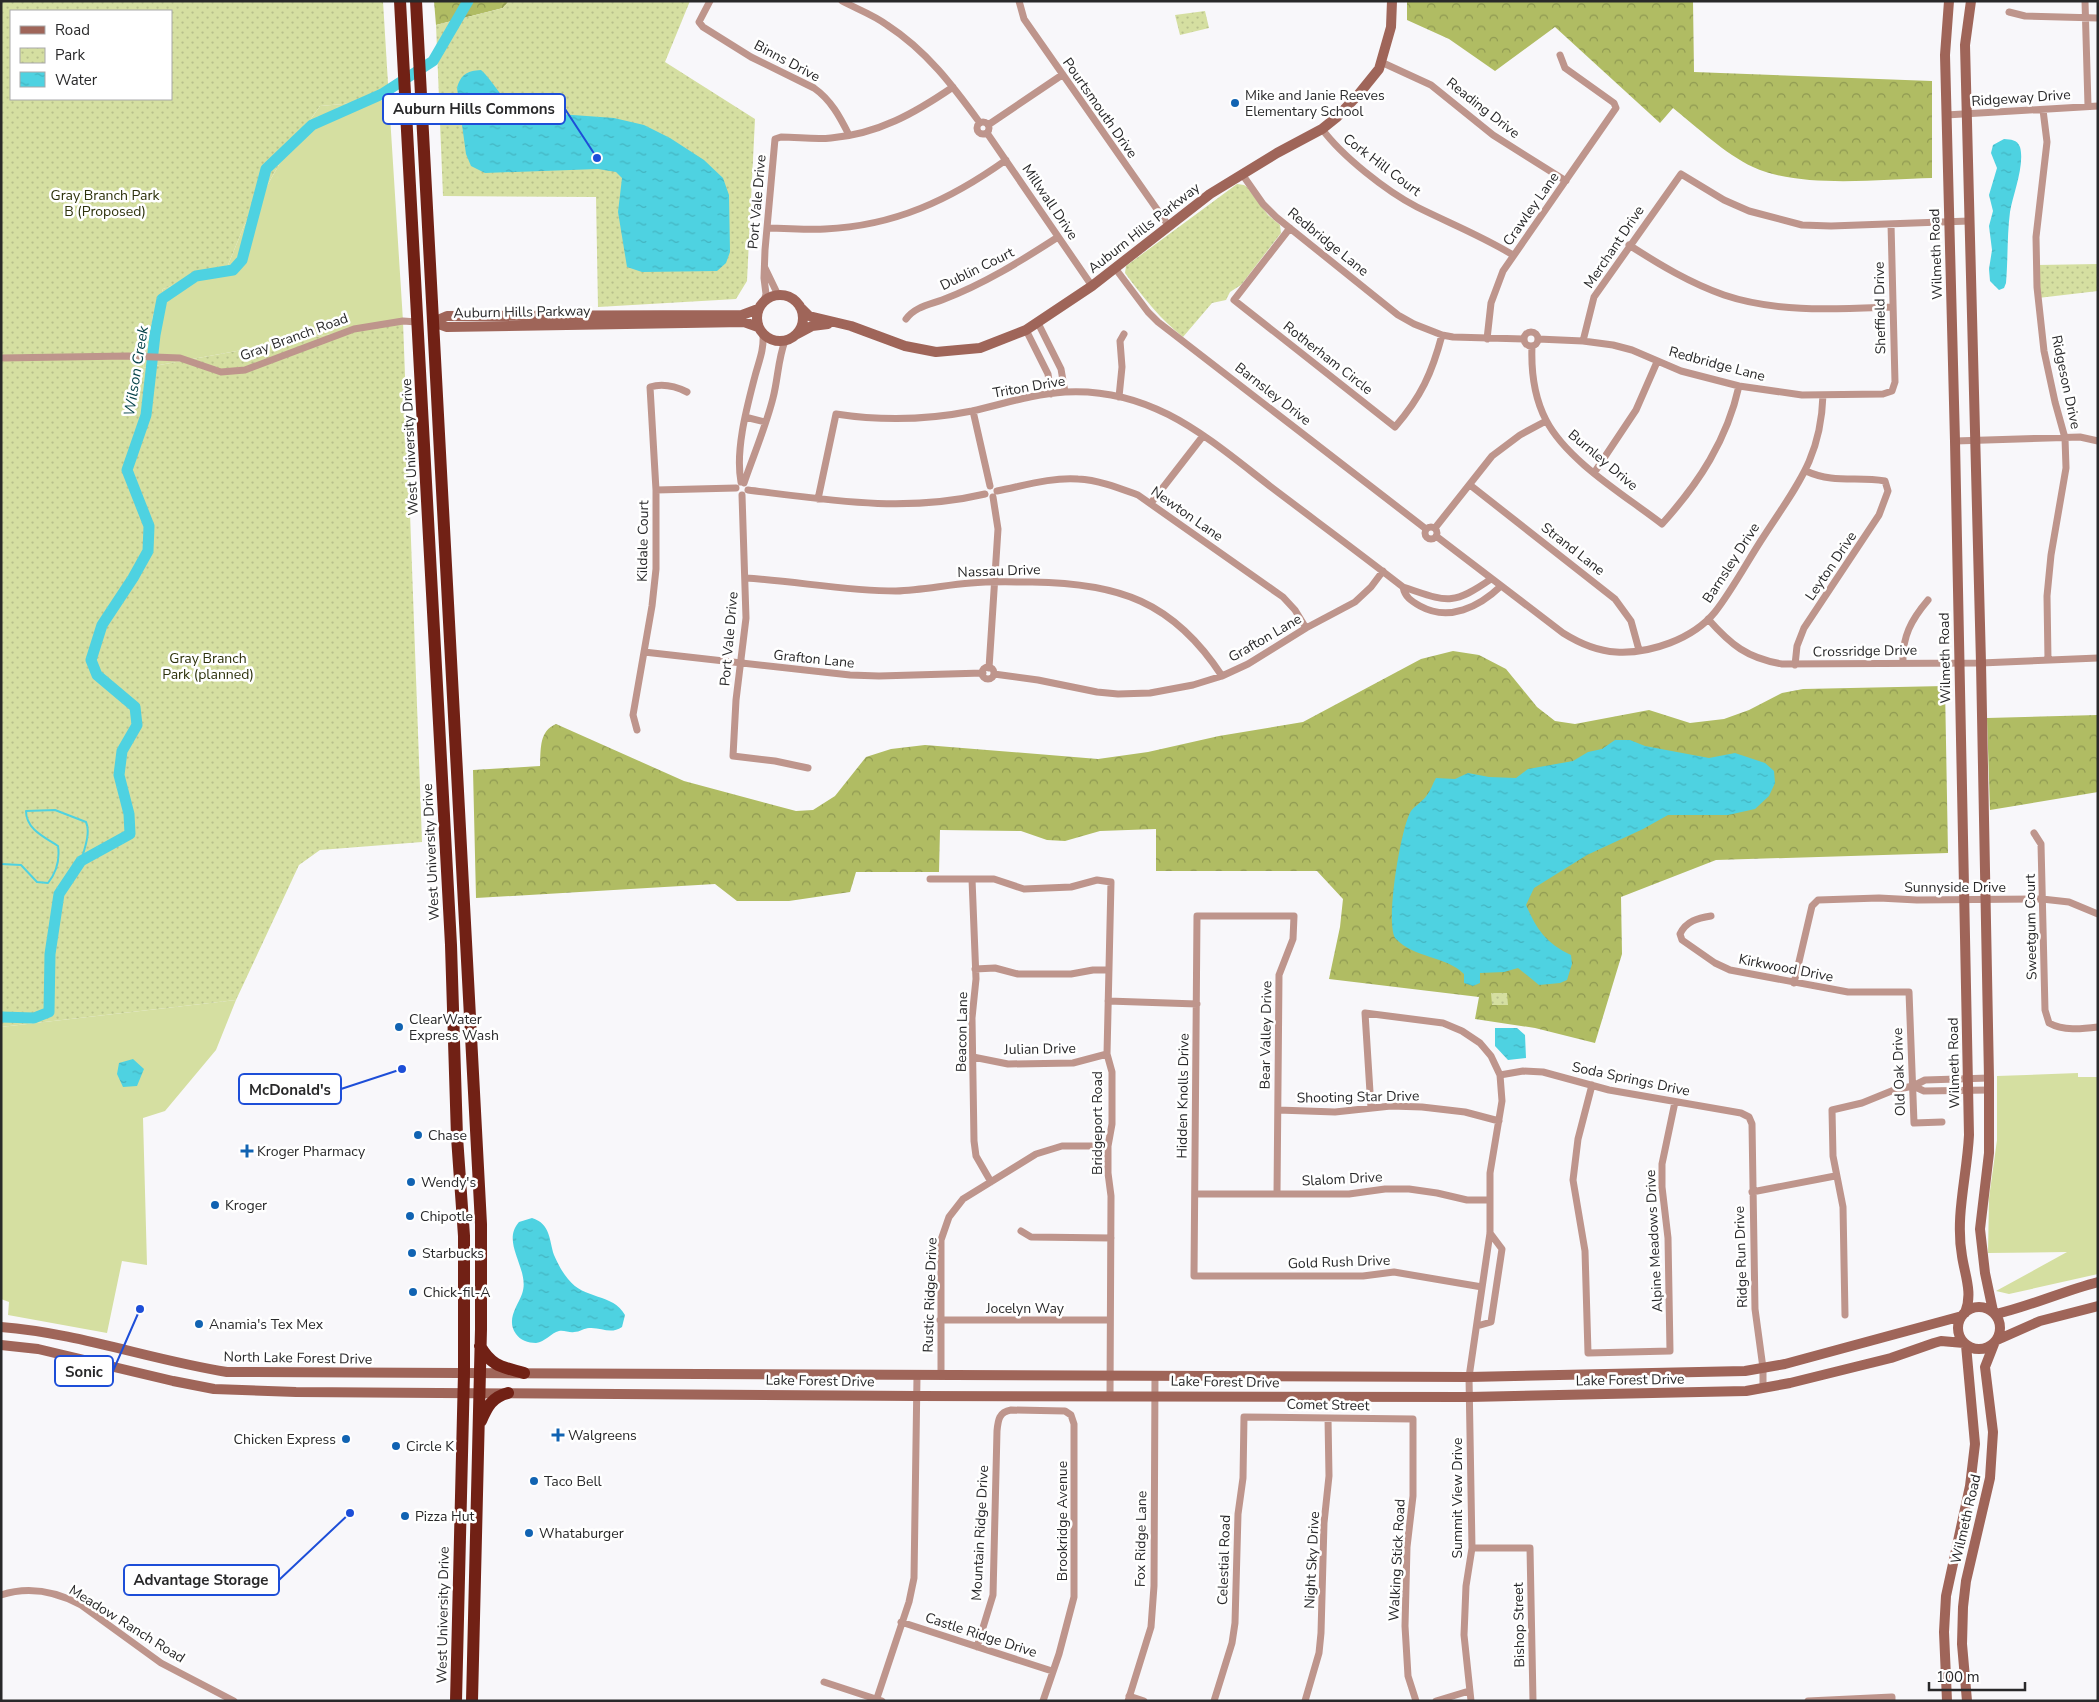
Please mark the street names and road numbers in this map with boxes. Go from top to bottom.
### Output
street label: Binns Drive [751,36,823,86]
street label: Pourtsmouth Drive [1058,54,1142,162]
street label: Reading Drive [1442,73,1524,143]
street label: Ridgeway Drive [1971,85,2071,111]
street label: Cork Hill Court [1339,129,1425,201]
street label: Port Vale Drive [743,154,771,250]
street label: Millwall Drive [1018,160,1082,244]
street label: Crawley Lane [1499,168,1563,250]
street label: Auburn Hills Parkway [1084,178,1204,278]
street label: Merchant Drive [1579,202,1649,292]
street label: Redbridge Lane [1284,203,1372,281]
street label: Wilmeth Road [1925,208,1947,300]
street label: Dublin Court [937,243,1017,295]
street label: Sheffield Drive [1870,261,1890,355]
street label: Auburn Hills Parkway [453,301,591,323]
street label: Gray Branch Road [237,309,351,365]
street label: Rotherham Circle [1279,317,1377,399]
street label: Ridgeson Drive [2047,333,2085,431]
street label: Redbridge Lane [1667,342,1767,386]
street label: Barnsley Drive [1231,358,1315,430]
street label: Triton Drive [991,371,1067,403]
street label: West University Drive [397,378,423,516]
street label: Burnley Drive [1564,425,1642,495]
street label: Newton Lane [1147,482,1227,546]
street label: Kildale Court [633,500,653,582]
street label: Strand Lane [1537,518,1609,580]
street label: Barnsley Drive [1698,519,1764,607]
street label: Leyton Drive [1801,528,1861,604]
street label: Nassau Drive [957,560,1041,582]
street label: Port Vale Drive [715,591,743,687]
street label: Grafton Lane [1225,609,1305,667]
street label: Wilmeth Road [1935,612,1955,704]
street label: Crossridge Drive [1813,641,1917,661]
street label: Grafton Lane [773,645,855,673]
street label: West University Drive [418,783,444,921]
street label: Sweetgum Court [2021,874,2041,980]
street label: Sunnyside Drive [1904,878,2006,897]
street label: Kirkwood Drive [1737,950,1835,986]
street label: Bear Valley Drive [1256,980,1276,1090]
street label: Beacon Lane [952,992,972,1072]
street label: Wilmeth Road [1944,1017,1964,1109]
street label: Old Oak Drive [1888,1027,1910,1117]
street label: Hidden Knolls Drive [1172,1033,1194,1159]
street label: Julian Drive [1003,1039,1076,1059]
street label: Soda Springs Drive [1570,1057,1692,1101]
street label: Bridgeport Road [1088,1071,1107,1175]
street label: Shooting Star Drive [1296,1086,1420,1108]
street label: Slalom Drive [1301,1167,1383,1191]
street label: Alpine Meadows Drive [1641,1169,1667,1313]
street label: Ridge Run Drive [1730,1206,1752,1308]
street label: Rustic Ridge Drive [918,1237,942,1353]
street label: Gold Rush Drive [1287,1251,1391,1273]
street label: Jocelyn Way [985,1299,1065,1318]
street label: North Lake Forest Drive [223,1347,373,1369]
street label: Lake Forest Drive [1575,1370,1685,1390]
street label: Lake Forest Drive [765,1371,875,1391]
street label: Lake Forest Drive [1170,1372,1280,1392]
street label: Comet Street [1286,1395,1370,1415]
street label: Summit View Drive [1448,1437,1467,1559]
street label: Brookridge Avenue [1053,1461,1072,1581]
street label: Mountain Ridge Drive [967,1465,993,1601]
street label: Wilmeth Road [1946,1472,1986,1566]
street label: Fox Ridge Lane [1131,1491,1151,1587]
street label: Walking Stick Road [1384,1498,1410,1622]
street label: Night Sky Drive [1300,1511,1324,1609]
street label: Celestial Road [1213,1514,1235,1606]
street label: West University Drive [432,1546,454,1684]
street label: Meadow Ranch Road [65,1581,189,1667]
street label: Bishop Street [1509,1582,1529,1668]
street label: Castle Ridge Drive [923,1608,1039,1662]

